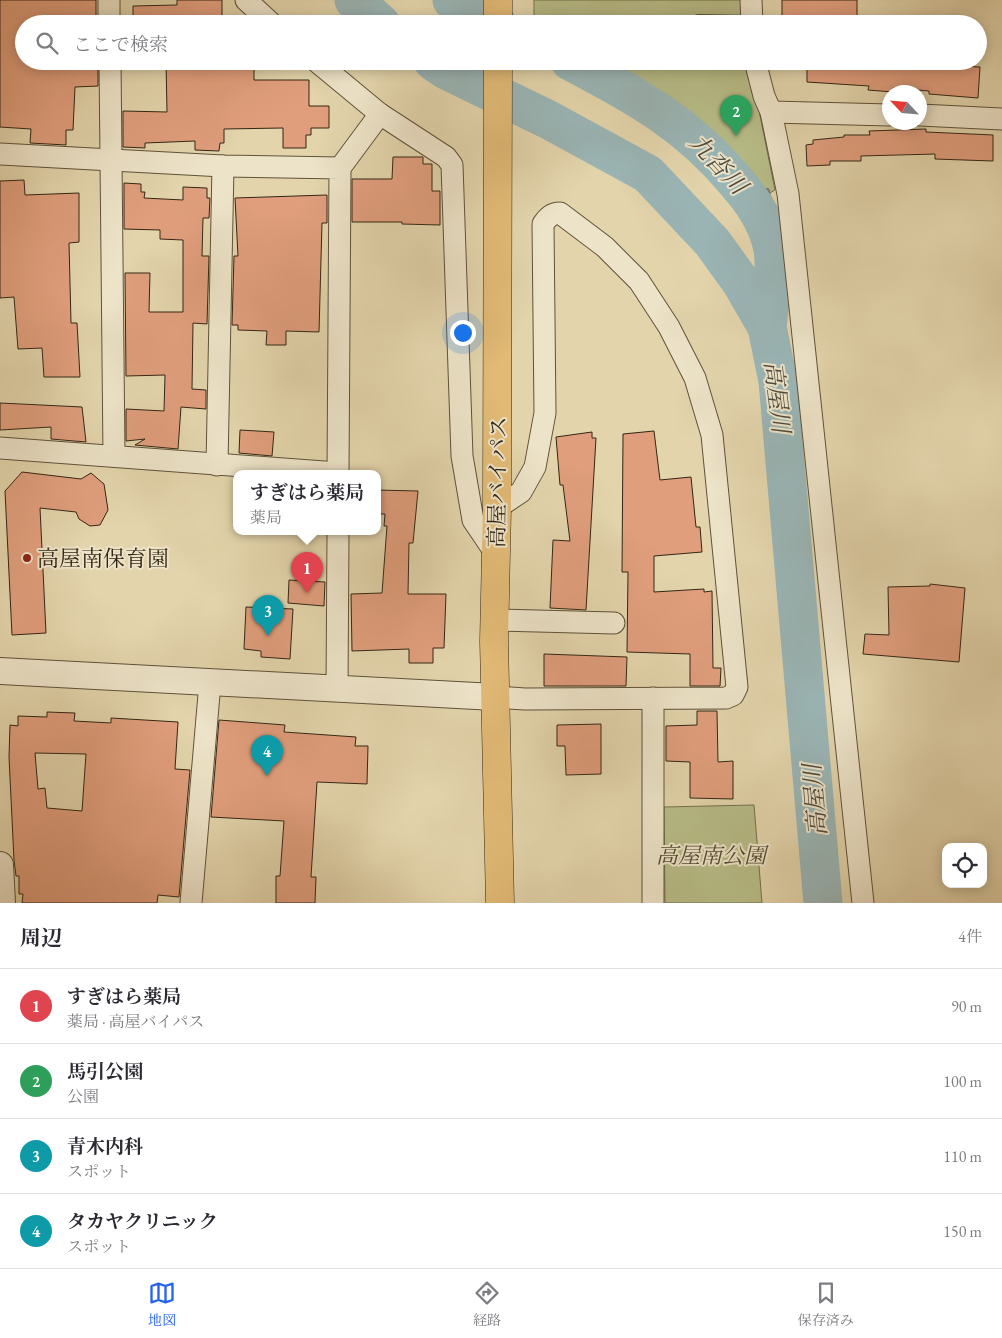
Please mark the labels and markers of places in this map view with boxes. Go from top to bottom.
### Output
pin: 2 [720,95,752,136]
place label: 高屋南保育園 [37,544,169,573]
marker: 高屋南保育園 [21,552,33,564]
pin: 1 [291,552,323,593]
pin: 3 [252,595,284,636]
pin: 4 [251,735,283,776]

